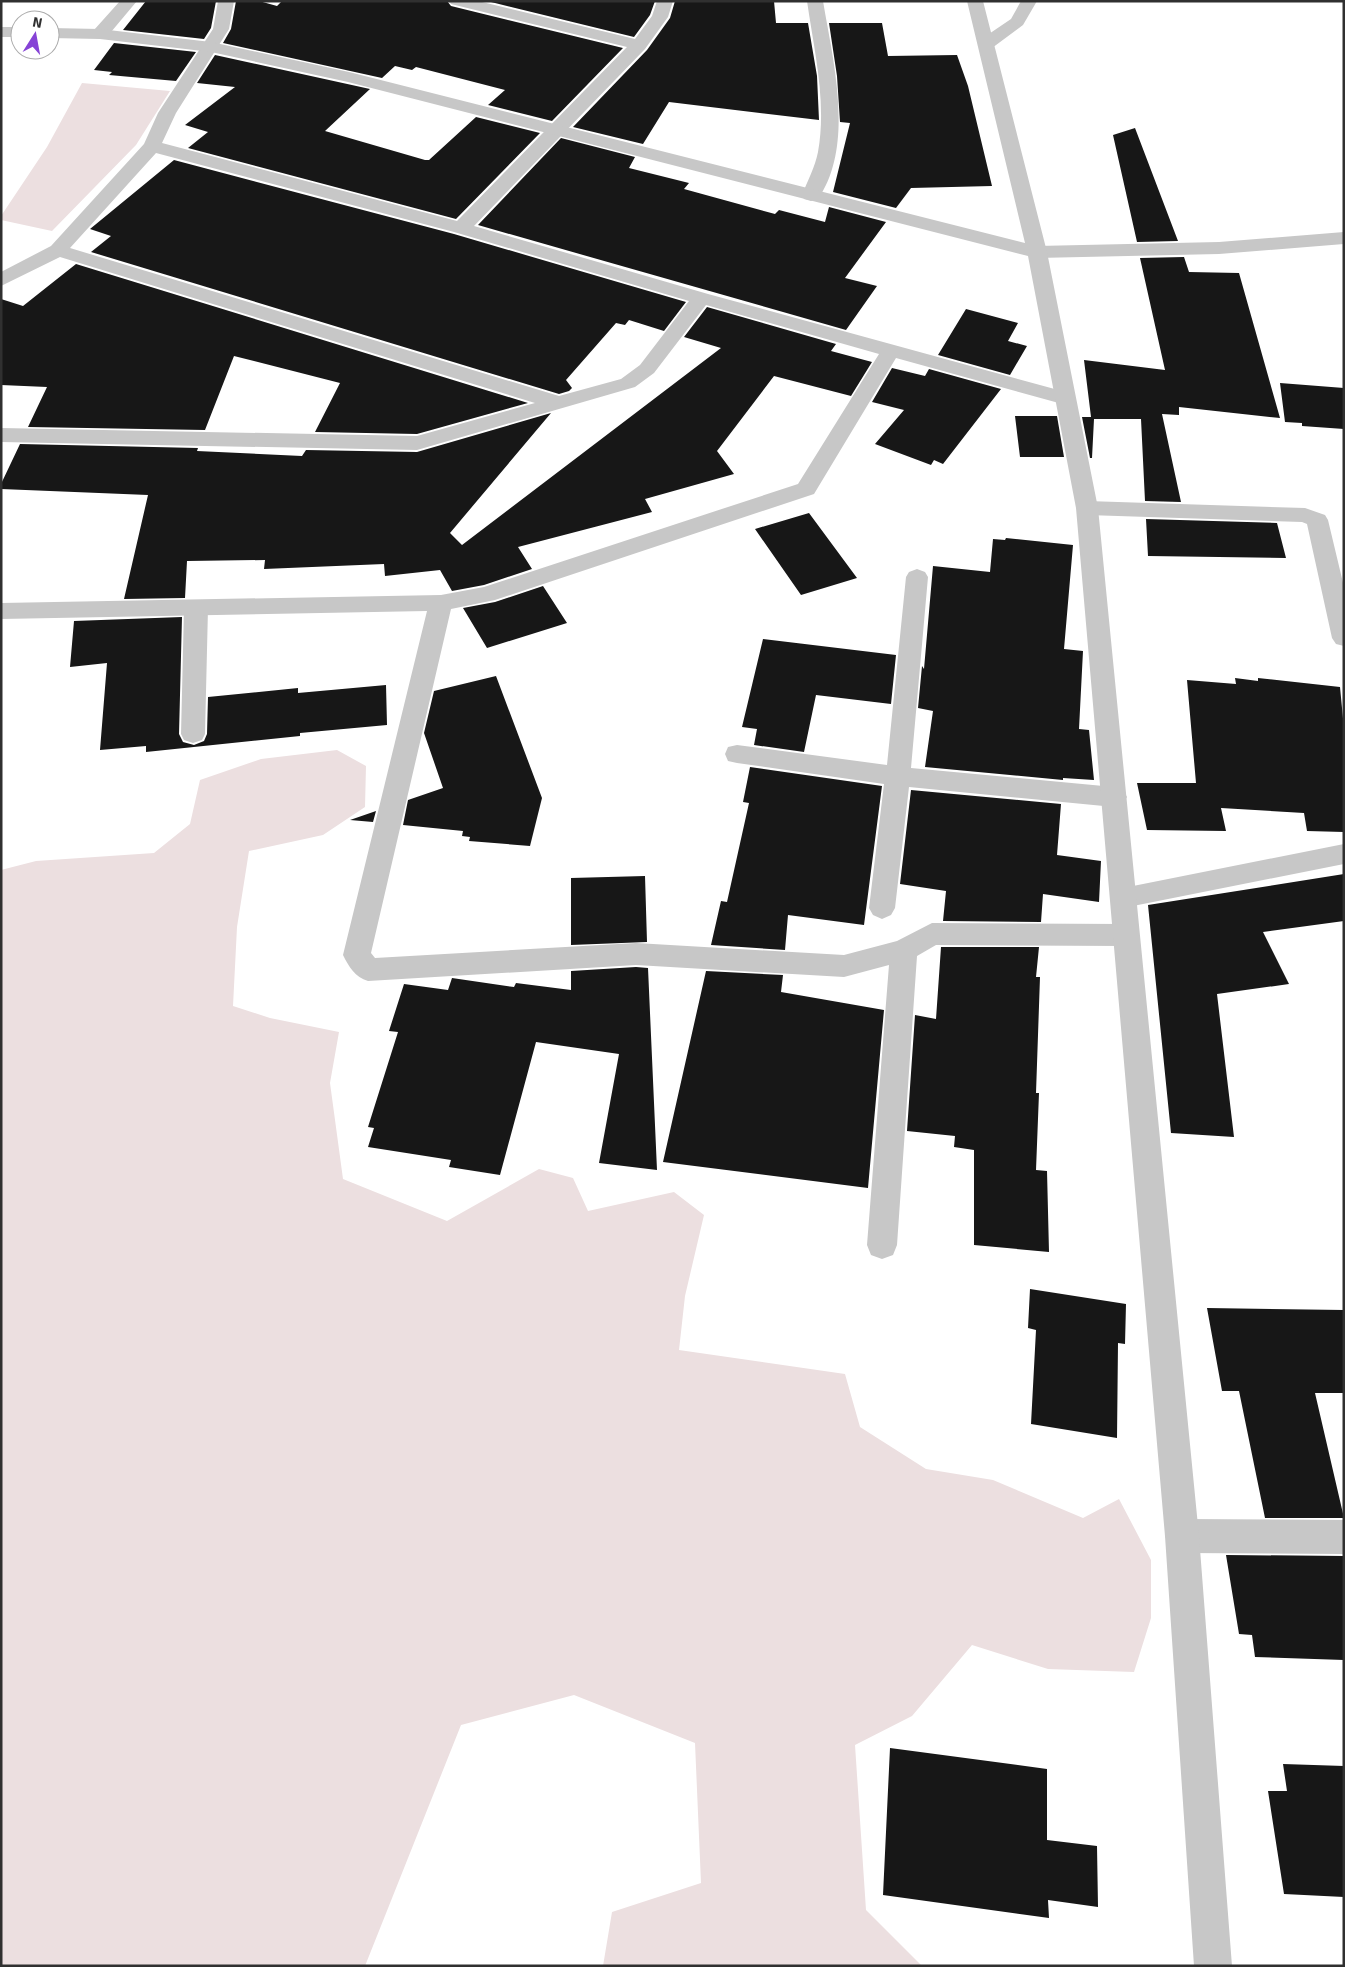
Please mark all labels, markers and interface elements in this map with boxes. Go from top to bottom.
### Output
north arrow [10,10,60,60]
text: N [31,13,44,32]

